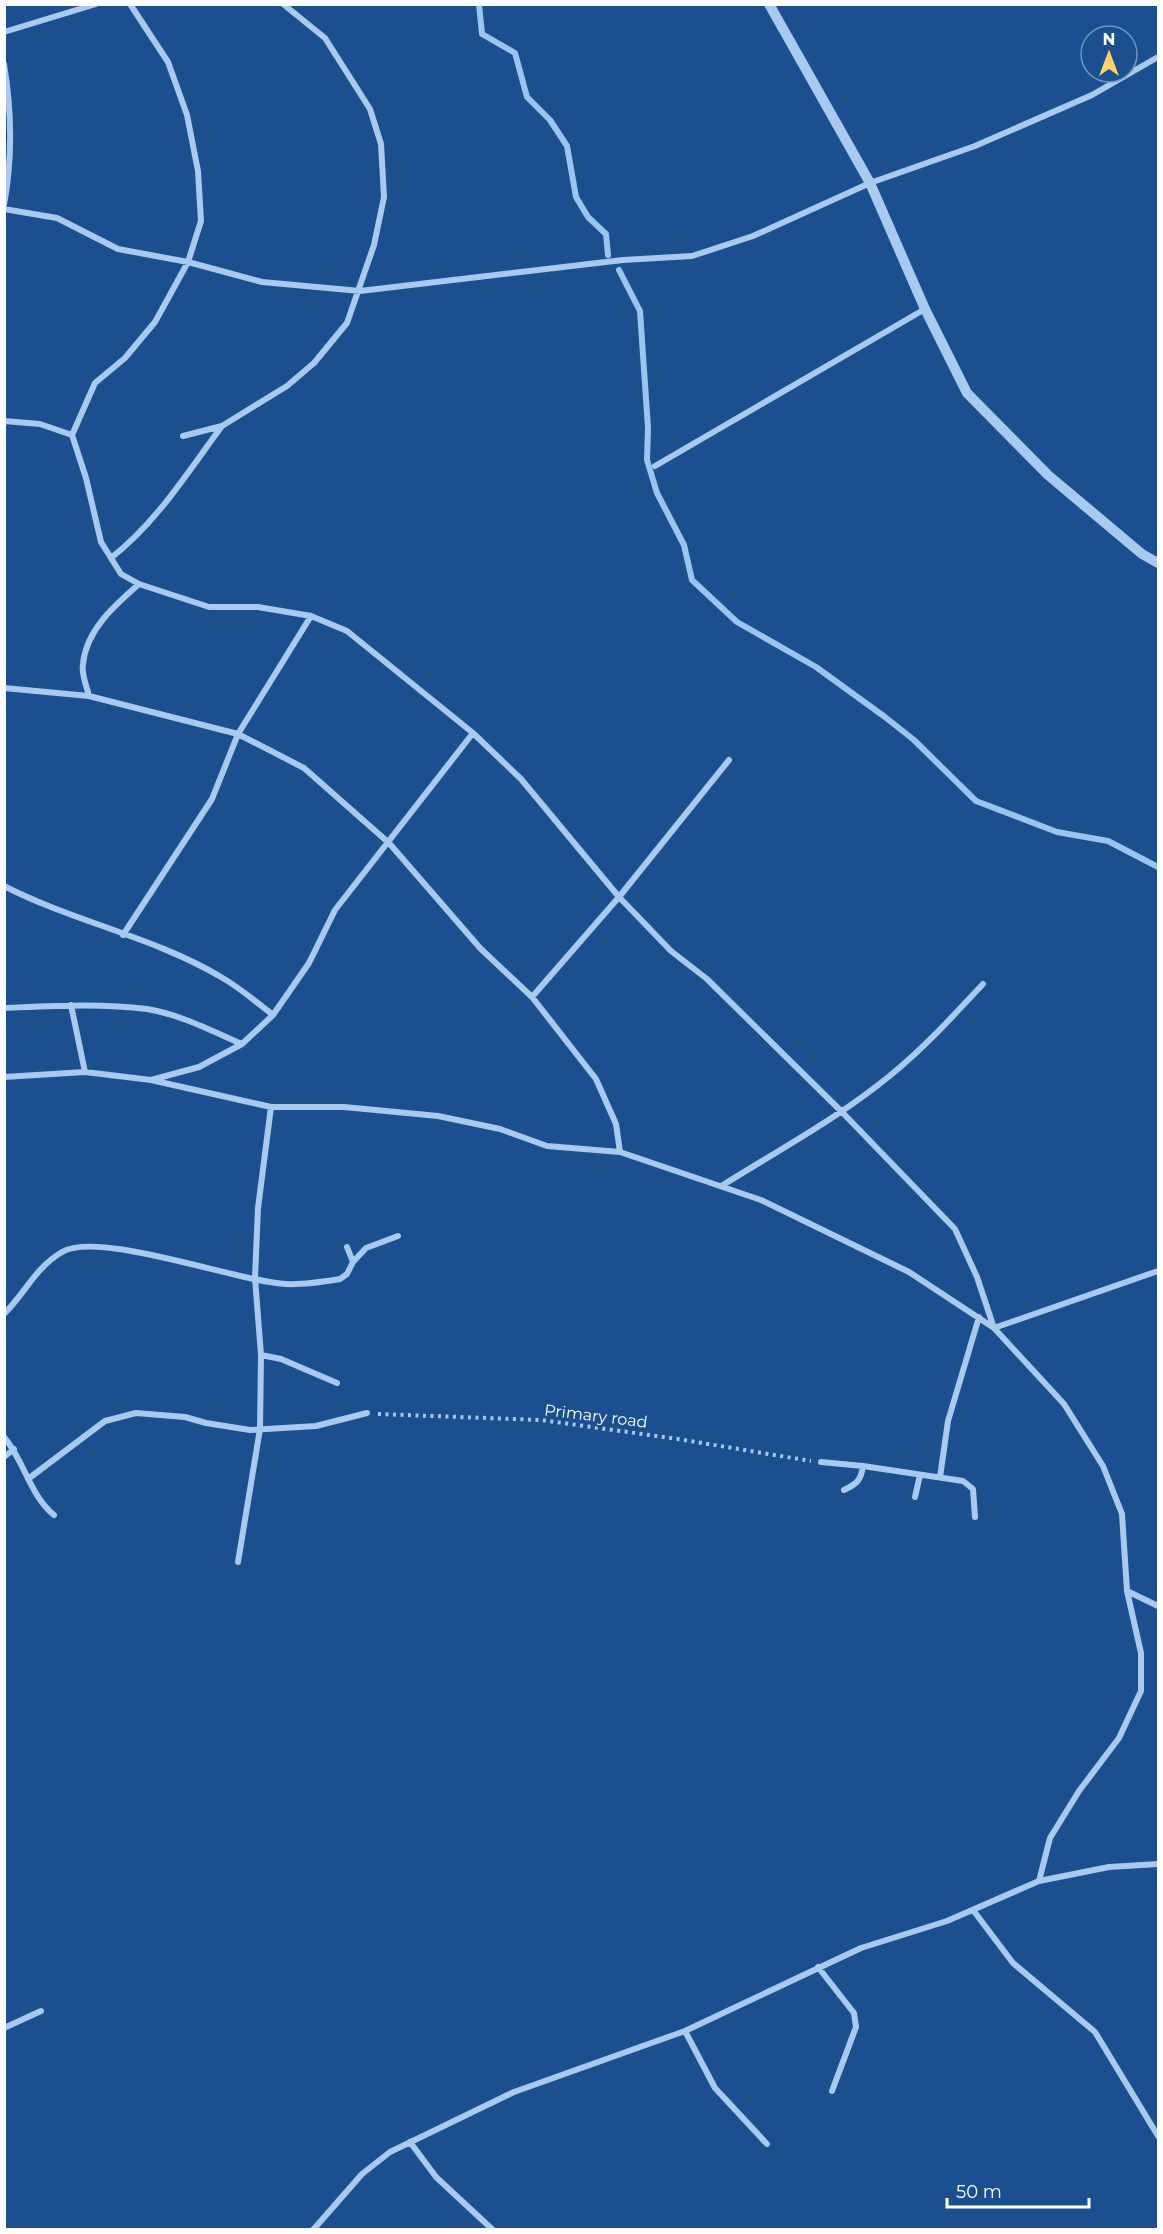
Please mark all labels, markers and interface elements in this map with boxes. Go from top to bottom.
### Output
north arrow [1079,24,1139,84]
text: N [1103,30,1115,49]
street label: Primary road [543,1400,649,1432]
scale bar [947,2171,1090,2209]
text: 50 m [956,2181,1002,2203]

